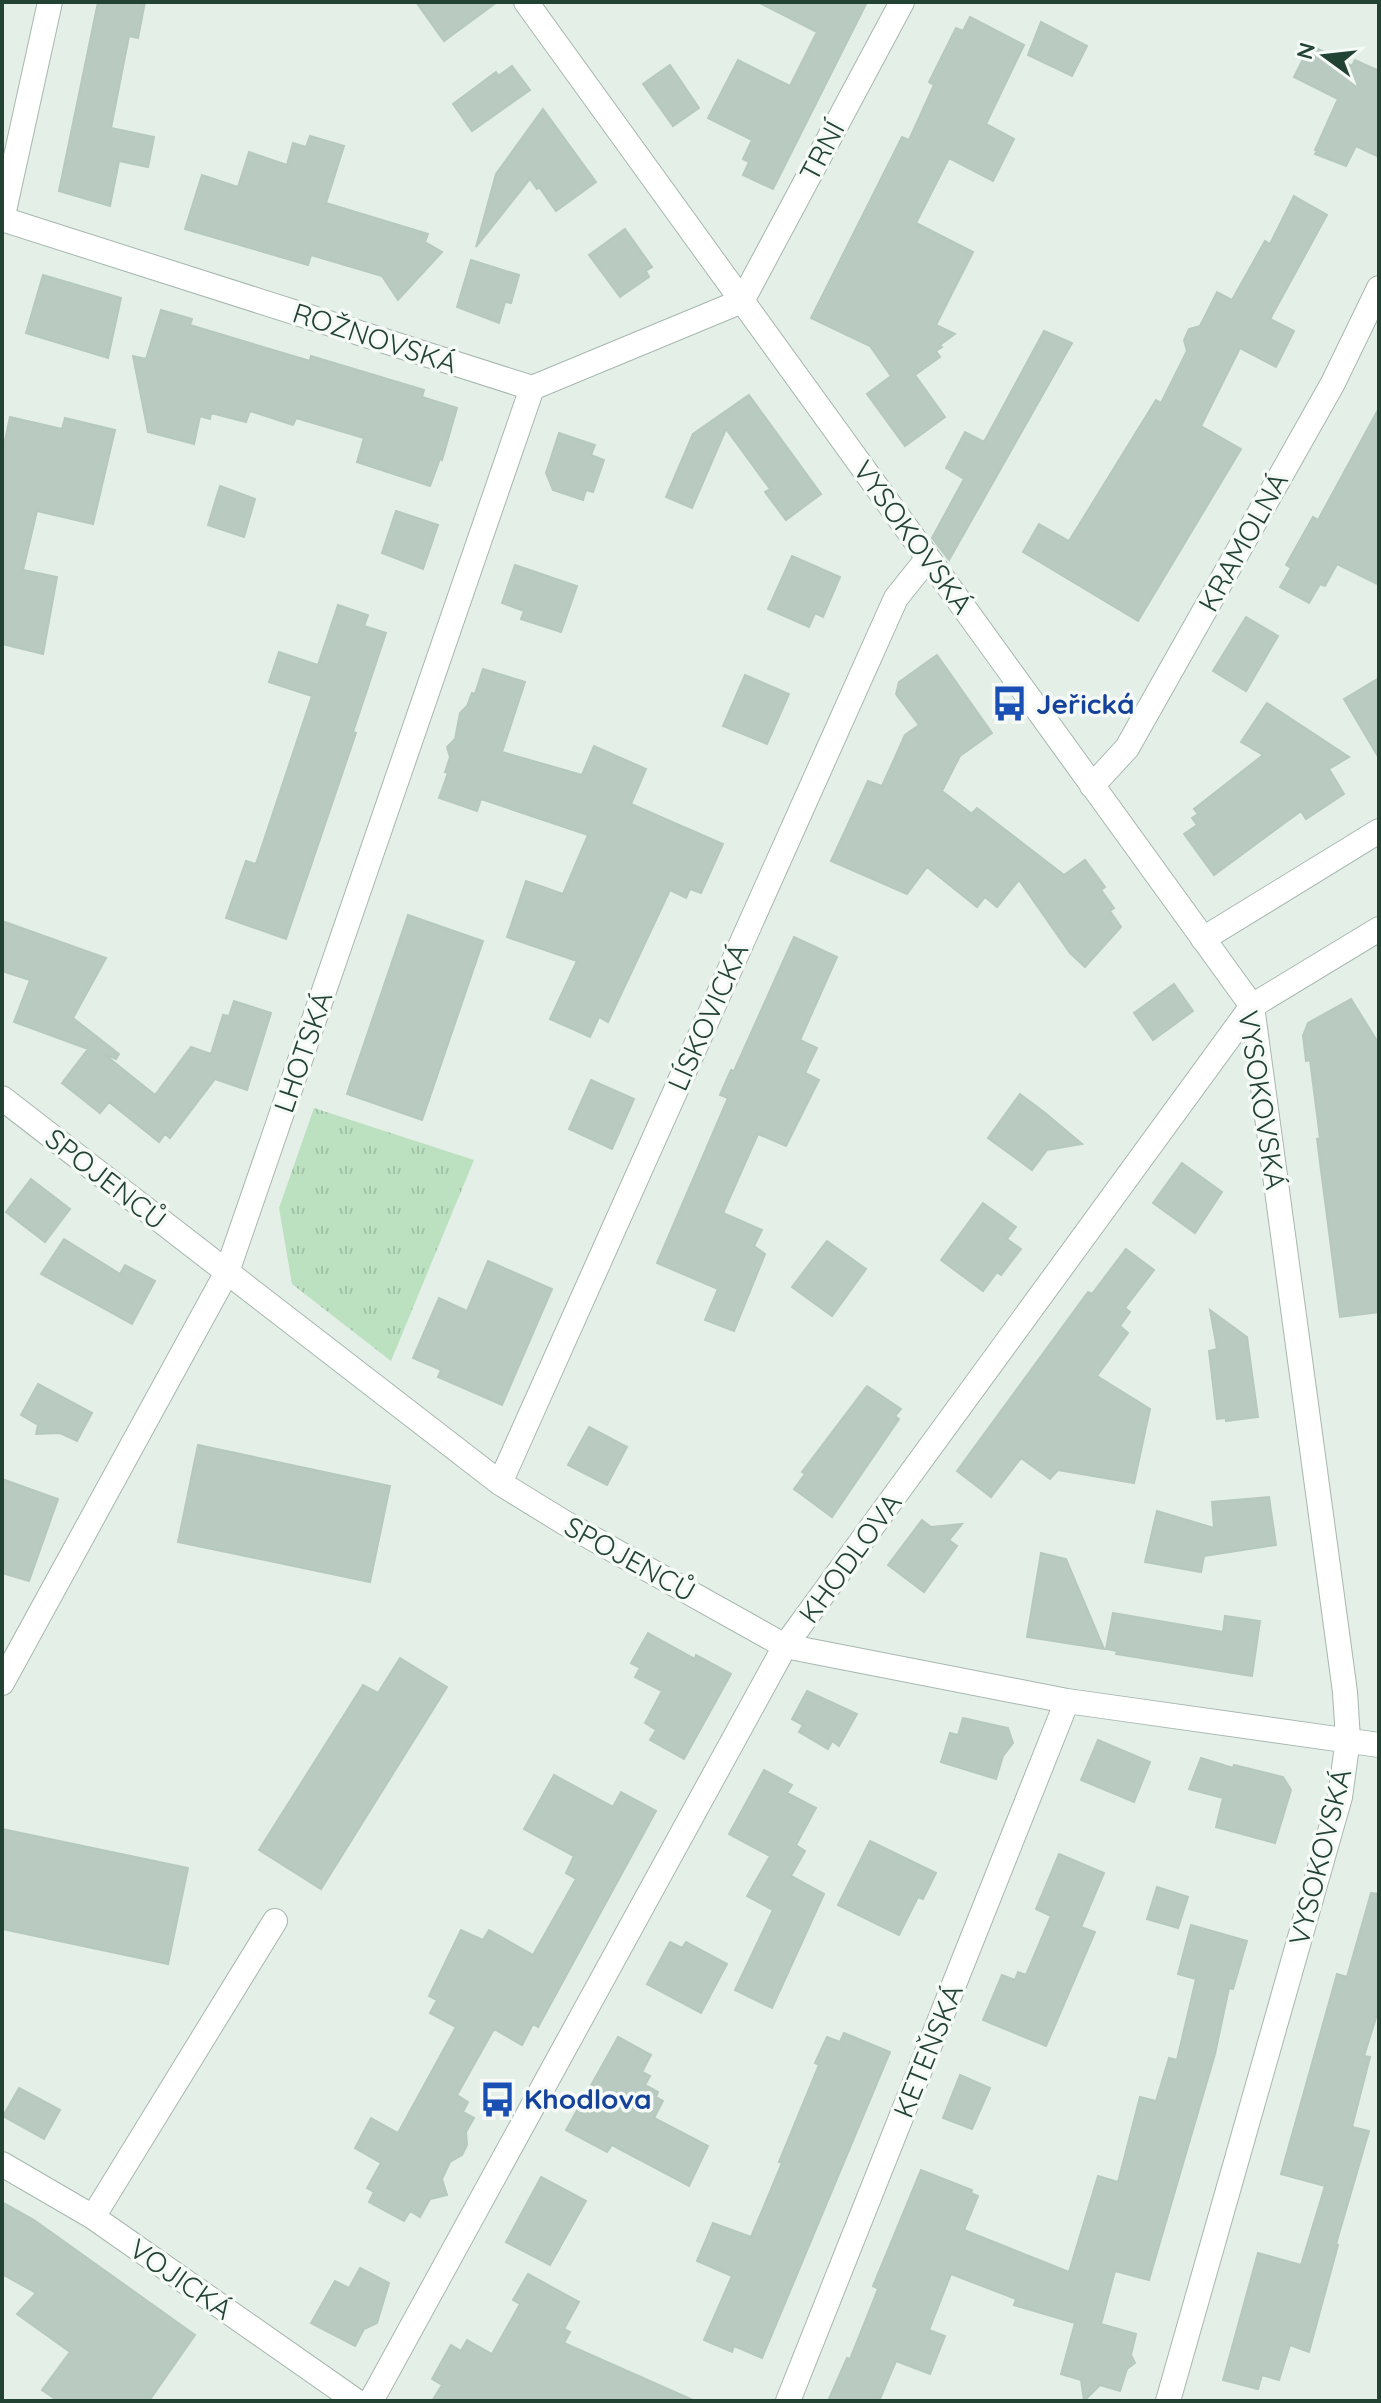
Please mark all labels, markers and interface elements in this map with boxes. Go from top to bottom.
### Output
north arrow [1285,16,1365,96]
text: N [1290,39,1321,62]
street label: TRNÍ [791,114,852,187]
street label: ROŽNOVSKÁ [289,295,462,381]
street label: VYSOKOVSKÁ [846,453,981,620]
street label: KRAMOLNÁ [1190,466,1295,617]
bus stop icon: Jeřická [991,685,1029,723]
place label: Jeřická [1036,686,1135,721]
street label: LÍSKOVICKÁ [659,938,756,1096]
street label: LHOTSKÁ [266,987,340,1117]
street label: VYSOKOVSKÁ [1231,1008,1294,1192]
street label: SPOJENCŮ [39,1120,174,1237]
street label: KHODLOVA [791,1486,908,1630]
street label: SPOJENCŮ [559,1508,702,1609]
street label: VYSOKOVSKÁ [1281,1765,1358,1949]
street label: KETEŇSKÁ [885,1979,970,2123]
bus stop icon: Khodlova [479,2080,517,2118]
place label: Khodlova [524,2081,652,2116]
street label: VOJICKÁ [123,2231,240,2327]

